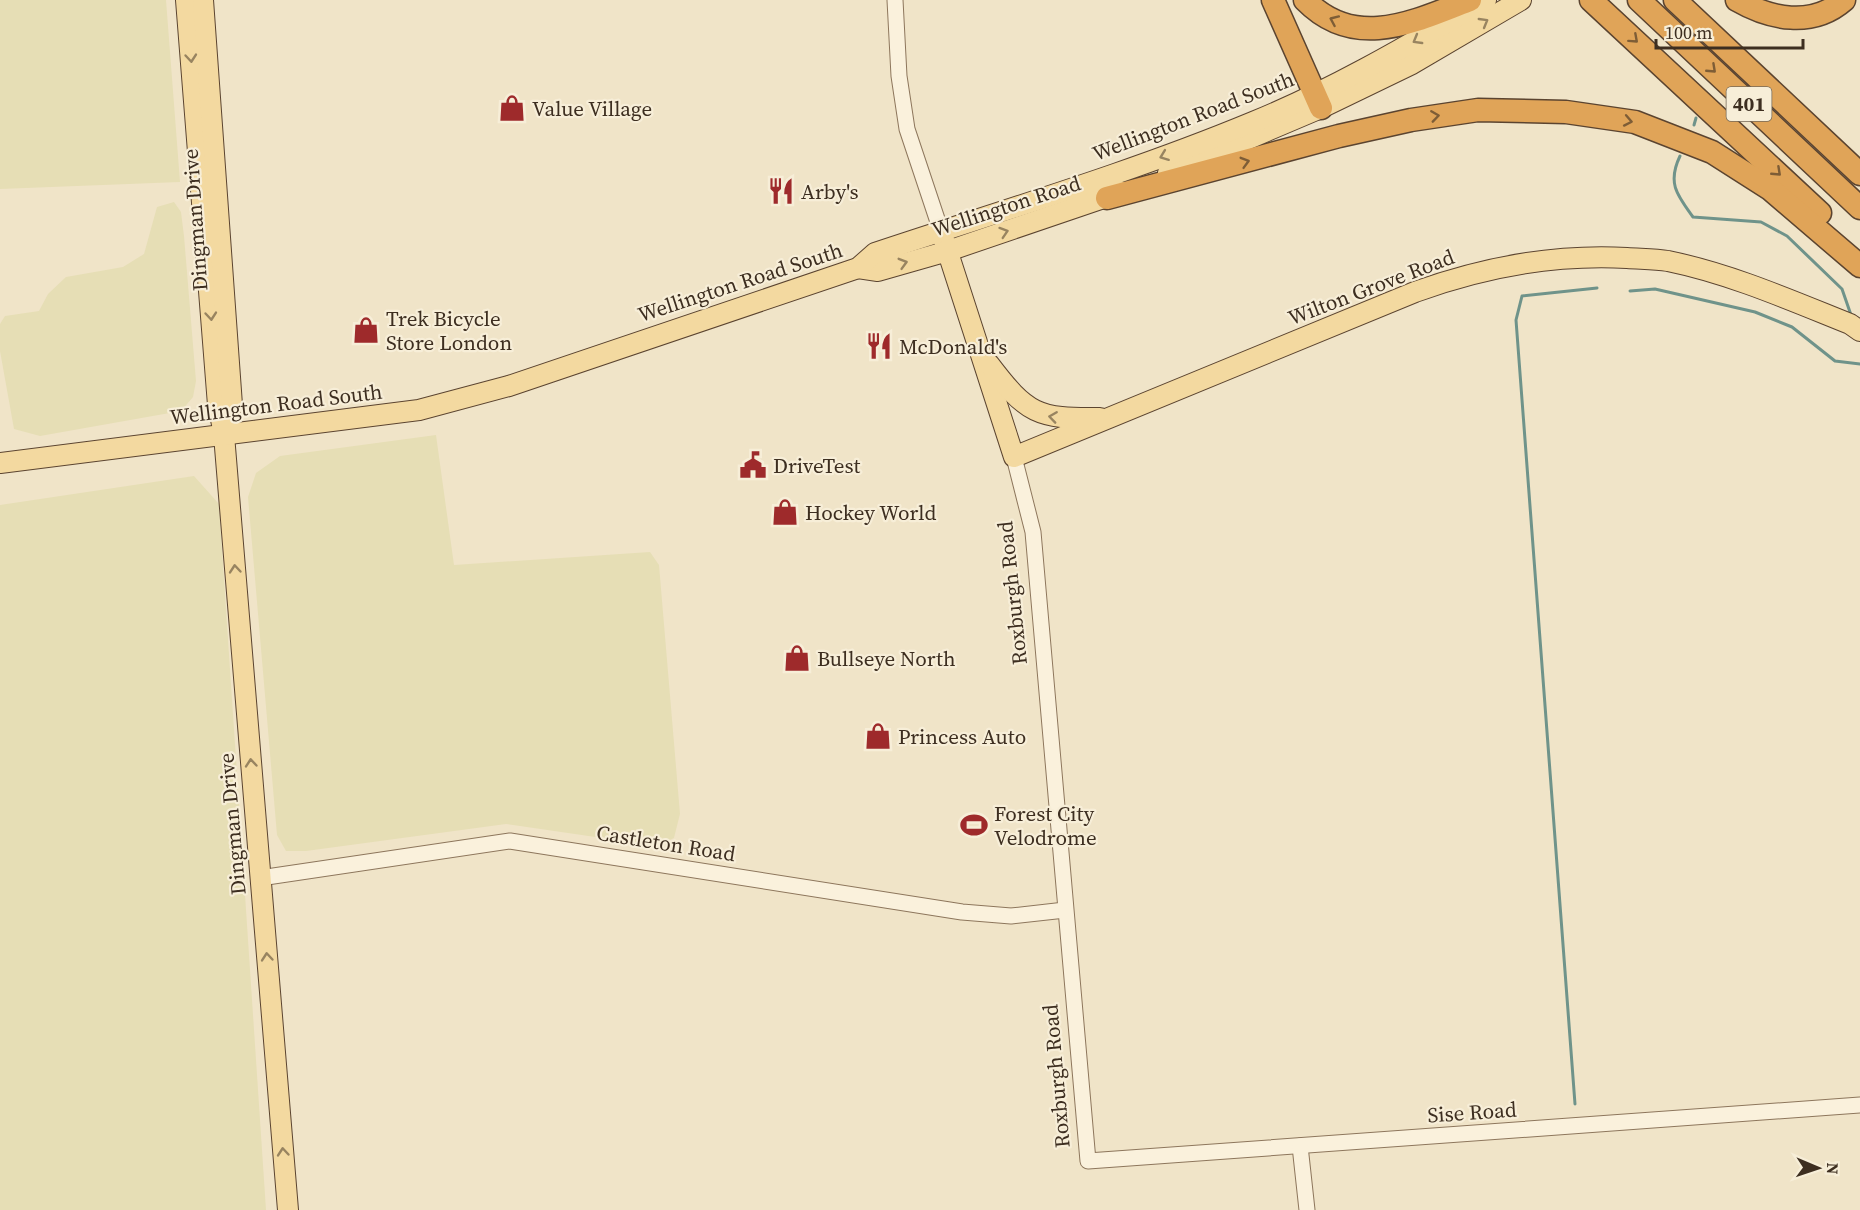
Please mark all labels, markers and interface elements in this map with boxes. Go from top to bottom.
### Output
scale bar [1656,12,1803,50]
one-way arrow [1329,16,1340,28]
one-way arrow [1478,18,1488,29]
text: 100 m [1665,20,1712,45]
one-way arrow [1627,32,1638,43]
one-way arrow [1413,33,1423,44]
one-way arrow [184,54,197,63]
one-way arrow [1705,62,1716,73]
street label: Wellington Road South [1088,64,1298,168]
road number: 401 [1726,87,1772,121]
shop icon: Value Village [497,93,527,123]
place label: Value Village [532,94,652,123]
one-way arrow [1430,111,1439,123]
one-way arrow [1623,114,1633,127]
street label: Dingman Drive [176,148,214,292]
one-way arrow [1159,148,1170,161]
one-way arrow [1239,157,1250,169]
one-way arrow [1769,165,1780,176]
street label: Wellington Road [928,168,1084,244]
restaurant icon: Arby's [766,176,796,206]
place label: Arby's [801,177,859,206]
one-way arrow [998,227,1009,240]
street label: Wellington Road South [634,235,846,329]
street label: Wilton Grove Road [1284,242,1459,332]
one-way arrow [898,258,908,271]
place label: Trek Bicycle Store London [386,304,512,357]
one-way arrow [204,311,217,320]
shop icon: Trek Bicycle Store London [351,315,381,345]
restaurant icon: McDonald's [864,331,894,361]
place label: McDonald's [899,332,1007,361]
street label: Wellington Road South [168,377,384,431]
one-way arrow [1048,411,1058,423]
public building icon: DriveTest [738,450,768,480]
place label: DriveTest [773,451,861,480]
shop icon: Hockey World [770,497,800,527]
place label: Hockey World [805,498,936,527]
street label: Roxburgh Road [990,520,1034,666]
one-way arrow [229,564,242,573]
shop icon: Bullseye North [782,643,812,673]
place label: Bullseye North [817,644,956,673]
shop icon: Princess Auto [863,721,893,751]
place label: Princess Auto [898,722,1026,751]
street label: Dingman Drive [211,752,253,896]
one-way arrow [245,758,258,768]
place label: Forest City Velodrome [994,799,1097,852]
sports icon: Forest City Velodrome [959,810,989,840]
street label: Castleton Road [594,818,738,868]
one-way arrow [261,953,274,962]
street label: Roxburgh Road [1035,1003,1077,1149]
street label: Sise Road [1426,1094,1518,1130]
north arrow [1788,1138,1848,1198]
one-way arrow [277,1147,290,1156]
text: N [1822,1162,1844,1175]

